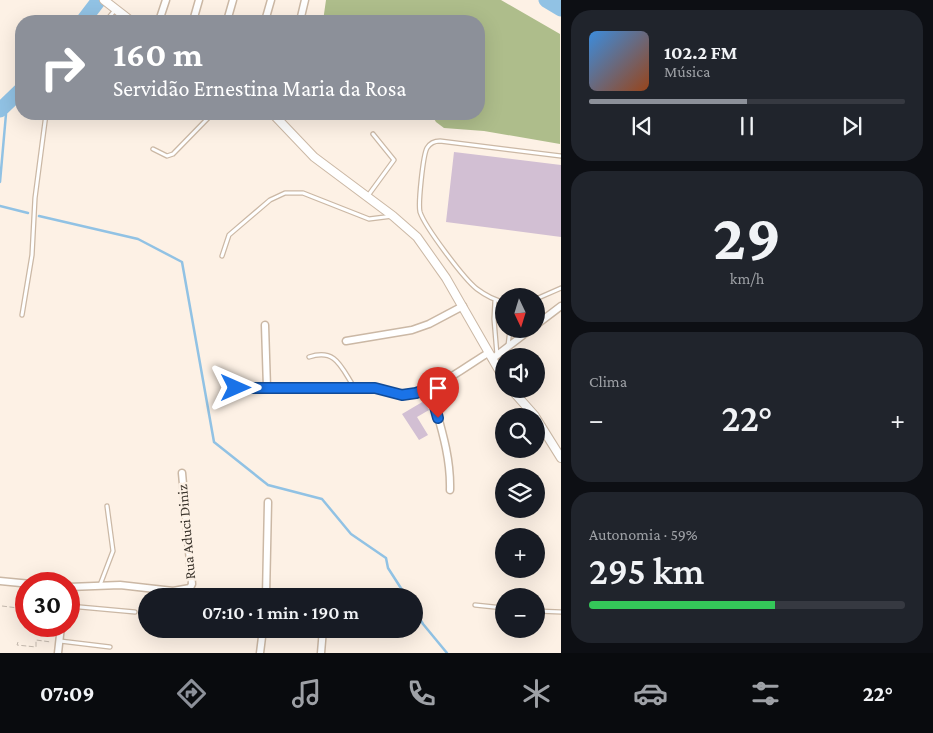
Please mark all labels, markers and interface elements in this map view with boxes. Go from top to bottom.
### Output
icon: right [30,35,95,100]
text: 160 m [113,35,203,74]
text: 102.2 FM [664,42,737,63]
text: Música [664,63,710,80]
text: Servidão Ernestina Maria da Rosa [113,76,407,101]
icon: previous [628,112,656,140]
icon: pause [733,112,761,140]
icon: next [838,112,866,140]
text: 29 [713,201,781,273]
text: km/h [730,270,764,287]
north arrow [495,288,545,338]
map controls [495,288,545,638]
button: sound [495,348,545,398]
position arrow [209,361,261,413]
pin [417,367,459,418]
text: Clima [589,373,627,390]
icon: arrive [424,374,452,402]
text: 22° [722,397,772,439]
text: − [589,404,604,435]
text: + [890,404,905,435]
button: search [495,408,545,458]
button: layers [495,468,545,518]
street label: Rua Aduci Diniz [174,484,198,580]
text: Autonomia · 59% [589,526,698,543]
button: + [495,528,545,578]
text: 295 km [589,550,704,592]
speed limit sign: 30 [15,572,80,637]
button: − [495,588,545,638]
text: 07:10 · 1 min · 190 m [202,602,359,623]
icon: directions [174,676,209,711]
icon: music [289,676,324,711]
icon: phone [404,676,439,711]
icon: climate [519,676,554,711]
icon: car [633,676,668,711]
icon: filters [748,676,783,711]
text: 07:09 [40,681,94,706]
text: 22° [863,681,893,706]

